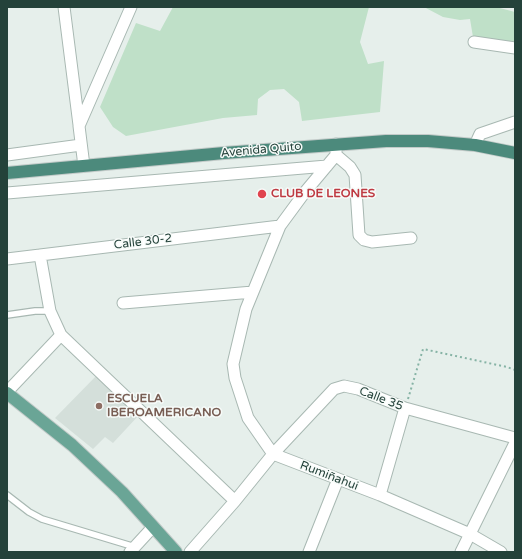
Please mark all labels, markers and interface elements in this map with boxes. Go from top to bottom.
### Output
street label: Avenida Quito [220,139,302,161]
place label: CLUB DE LEONES [271,187,375,201]
marker: CLUB DE LEONES [256,188,268,200]
street label: Calle 30-2 [113,231,173,253]
street label: Calle 35 [357,384,405,414]
place label: ESCUELA IBEROAMERICANO [107,392,221,420]
marker: ESCUELA IBEROAMERICANO [94,401,104,411]
street label: Rumiñahui [298,458,360,494]

